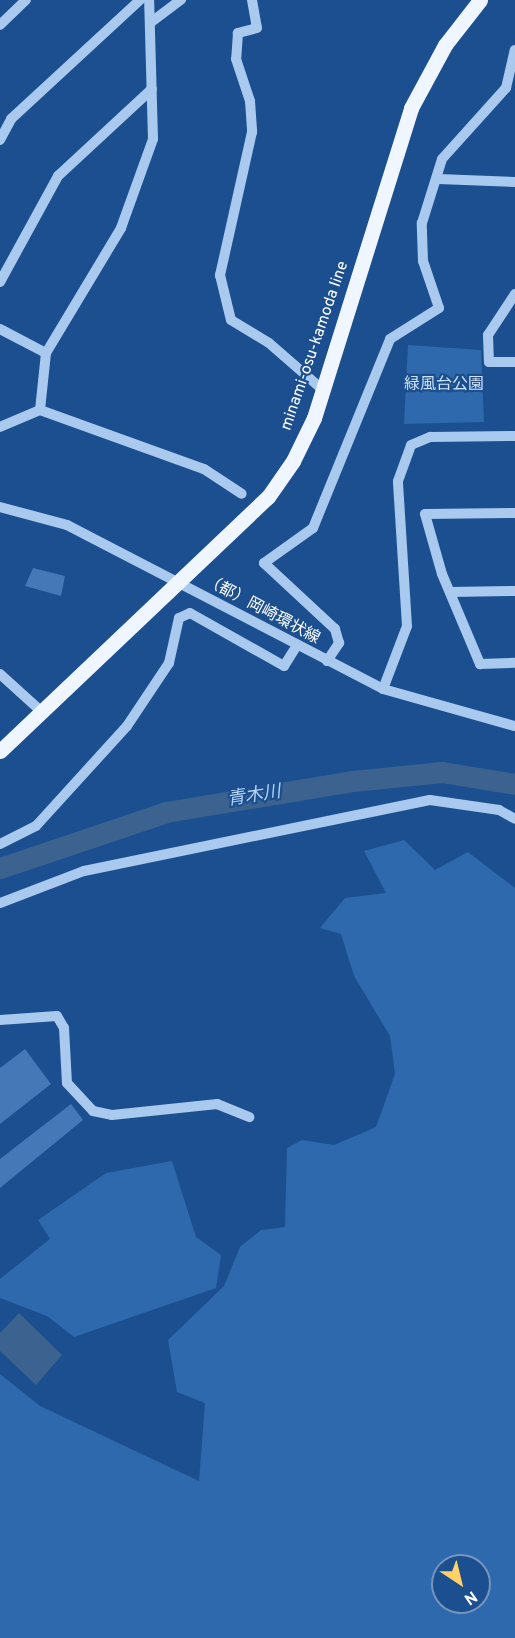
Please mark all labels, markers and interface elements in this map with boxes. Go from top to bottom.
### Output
street label: minami-osu-kamoda line [277,259,353,433]
park label: 緑風台公園 [404,375,484,395]
street label: （都）岡崎環状線 [201,571,323,649]
water label: 青木川 [226,782,282,812]
north arrow [431,1554,491,1614]
text: N [460,1586,481,1609]

